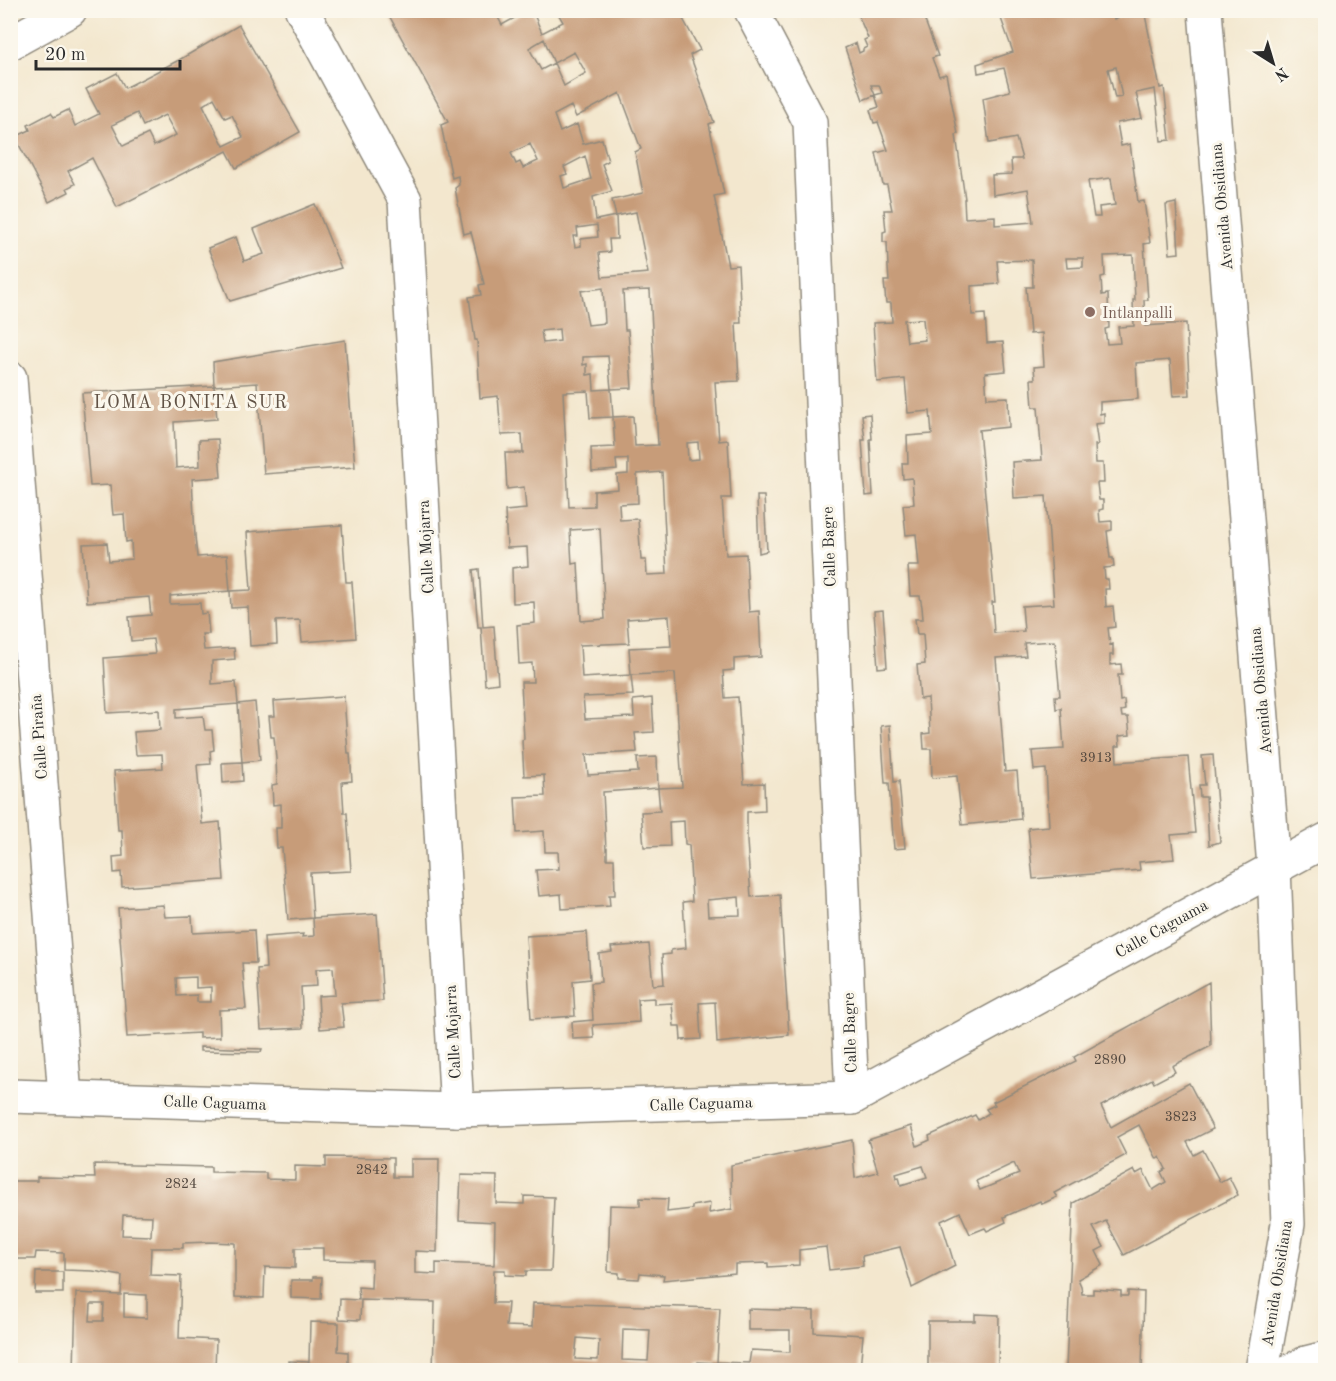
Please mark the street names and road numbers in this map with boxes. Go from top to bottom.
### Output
street label: Avenida Obsidiana [1209,142,1237,271]
street label: Calle Mojarra [417,499,437,594]
street label: Calle Bagre [821,506,839,587]
street label: Avenida Obsidiana [1248,626,1276,755]
street label: Calle Piraña [29,694,51,780]
street label: Calle Caguama [1113,898,1211,962]
street label: Calle Mojarra [444,984,464,1079]
street label: Calle Bagre [842,992,860,1073]
street label: Calle Caguama [163,1094,267,1114]
street label: Calle Caguama [649,1095,753,1115]
street label: Avenida Obsidiana [1260,1219,1296,1348]

